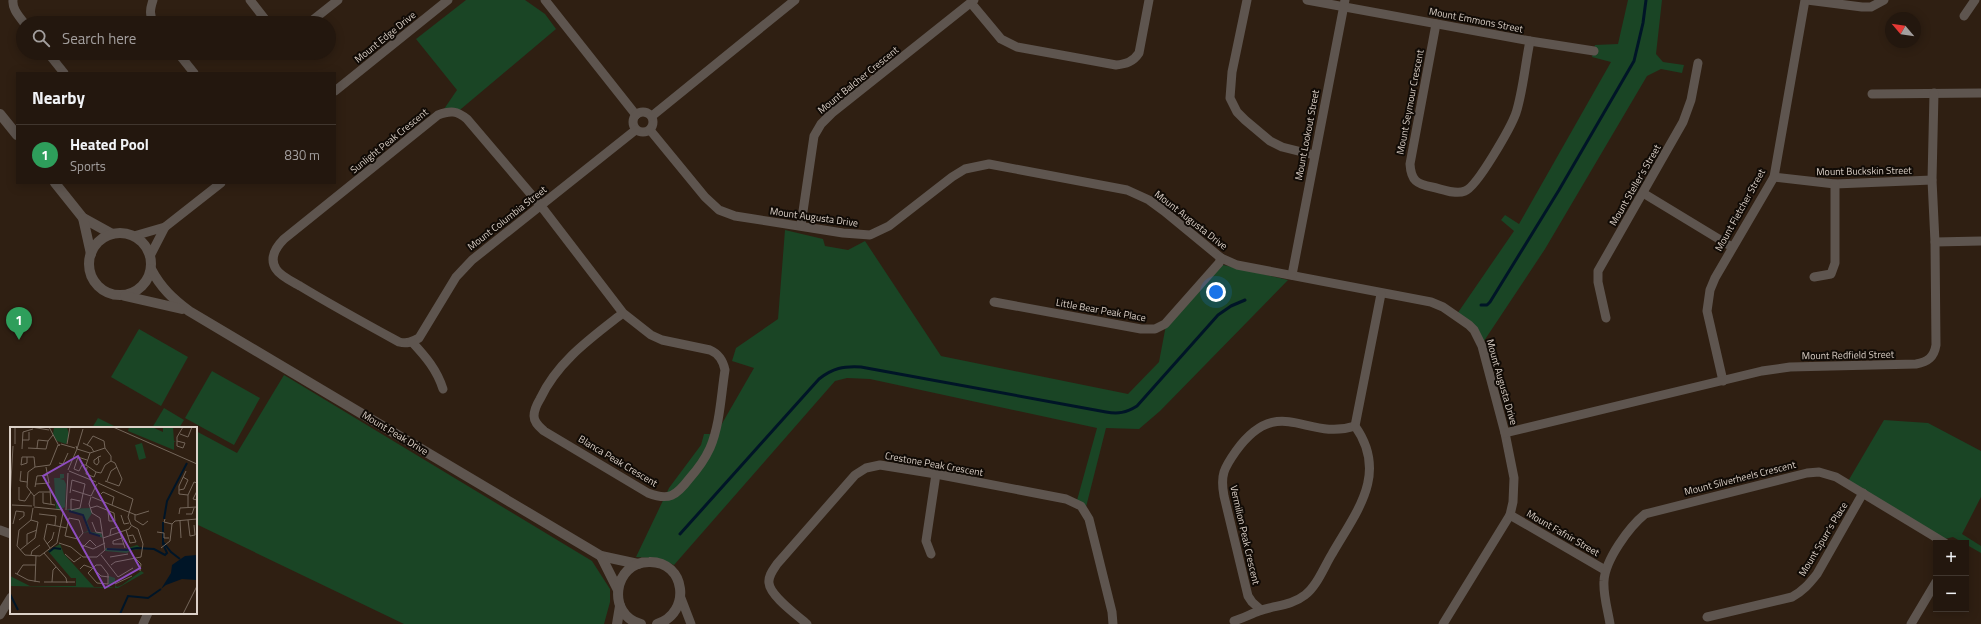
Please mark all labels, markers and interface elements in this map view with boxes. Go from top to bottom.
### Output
street label: Mount Emmons Street [1428,4,1525,37]
street label: Mount Edge Drive [351,8,419,66]
north arrow [1885,12,1921,48]
search box [16,16,336,60]
icon: search [30,27,52,49]
text: Search here [62,27,136,50]
street label: Mount Balcher Crescent [814,42,902,117]
street label: Mount Seymour Crescent [1392,48,1428,156]
text: Nearby [32,85,85,111]
street label: Mount Lookout Street [1291,88,1323,182]
street label: Sunlight Peak Crescent [347,105,432,177]
text: Heated Pool [70,133,149,156]
street label: Mount Steller's Street [1606,141,1665,228]
text: 1 [41,145,49,165]
text: 830 m [284,145,320,165]
text: Sports [70,156,106,176]
street label: Mount Buckskin Street [1816,163,1912,179]
street label: Mount Fletcher Street [1711,166,1769,254]
street label: Mount Columbia Street [464,182,550,254]
street label: Mount Augusta Drive [1151,187,1231,253]
street label: Mount Augusta Drive [769,203,859,231]
your location [1206,282,1226,302]
street label: Little Bear Peak Place [1055,295,1147,325]
pin: 1 [6,307,32,340]
street label: Mount Augusta Drive [1483,337,1521,427]
street label: Mount Redfield Street [1802,347,1895,363]
street label: Mount Peak Drive [359,407,431,459]
inset map [10,427,197,614]
street label: Blanca Peak Crescent [576,431,661,491]
street label: Crestone Peak Crescent [884,448,985,480]
street label: Mount Silverheels Crescent [1683,457,1798,499]
street label: Vermilion Peak Crescent [1226,484,1264,587]
street label: Mount Spurr's Place [1795,499,1851,579]
street label: Mount Fafnir Street [1524,506,1603,560]
map controls [1933,540,1969,612]
button: + [1933,540,1969,576]
button: − [1933,576,1969,612]

